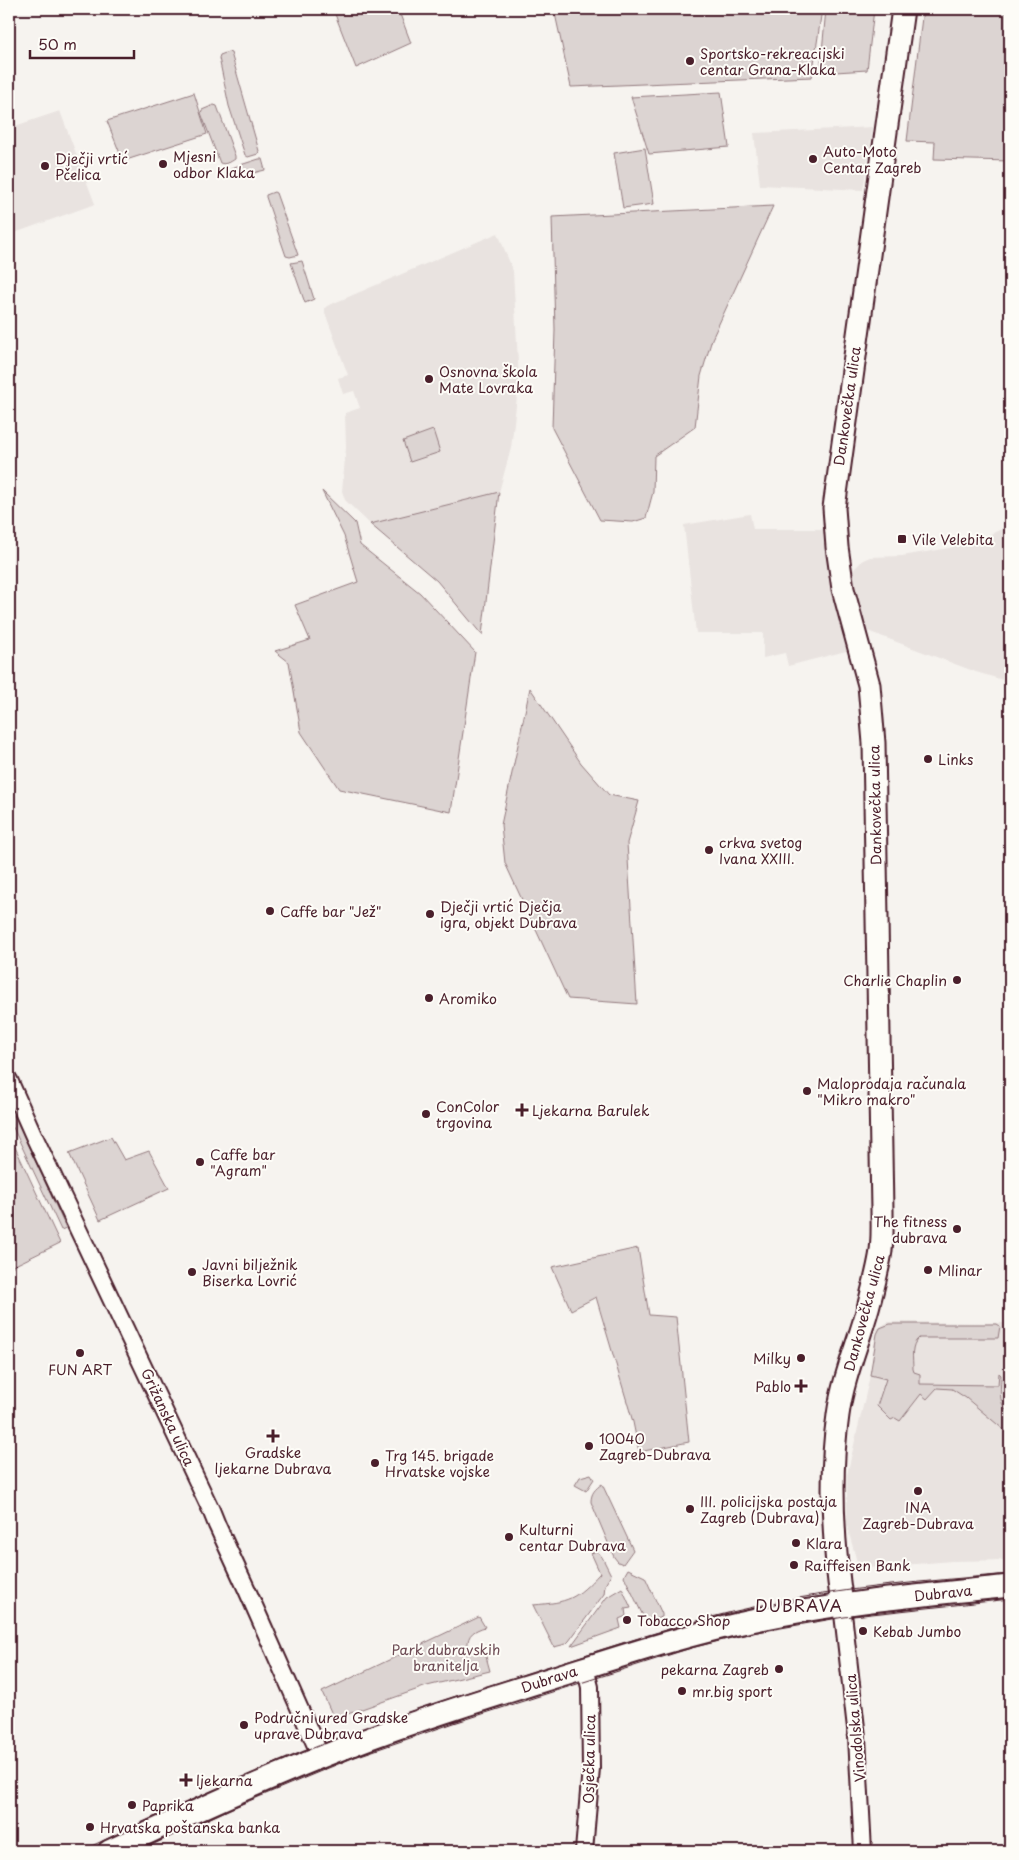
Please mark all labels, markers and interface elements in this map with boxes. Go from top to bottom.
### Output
scale bar [30,28,134,60]
text: 50 m [38,32,77,55]
place label: Sportsko-rekreacijski centar Grana-Klaka [700,43,845,80]
marker: Sportsko-rekreacijski centar Grana-Klaka [684,55,696,67]
place label: Auto-Moto Centar Zagreb [823,141,922,178]
place label: Mjesni odbor Klaka [173,146,255,183]
place label: Dječji vrtić Pčelica [55,148,128,185]
marker: Auto-Moto Centar Zagreb [807,153,819,165]
marker: Mjesni odbor Klaka [157,158,169,170]
marker: Dječji vrtić Pčelica [39,160,51,172]
street label: Dankovečka ulica [828,345,866,467]
place label: Osnovna škola Mate Lovraka [439,361,538,398]
marker: Osnovna škola Mate Lovraka [423,373,435,385]
place label: Vile Velebita [912,529,994,550]
marker: Vile Velebita [896,533,908,545]
street label: Dankovečka ulica [863,745,887,865]
place label: Links [938,749,973,770]
marker: Links [922,753,934,765]
place label: crkva svetog Ivana XXIII. [719,832,802,869]
marker: crkva svetog Ivana XXIII. [703,844,715,856]
place label: Dječji vrtić Dječja igra, objekt Dubrava [440,896,577,933]
place label: Caffe bar "Jež" [280,901,381,922]
marker: Caffe bar "Jež" [264,905,276,917]
marker: Dječji vrtić Dječja igra, objekt Dubrava [424,908,436,920]
place label: Charlie Chaplin [843,970,947,991]
marker: Charlie Chaplin [951,974,963,986]
place label: Aromiko [439,988,497,1009]
marker: Aromiko [423,992,435,1004]
place label: Maloprodaja računala "Mikro makro" [817,1073,966,1110]
marker: Maloprodaja računala "Mikro makro" [801,1085,813,1097]
place label: ConColor trgovina [436,1096,500,1133]
place label: Ljekarna Barulek [532,1100,650,1121]
marker: Ljekarna Barulek [516,1104,528,1116]
marker: ConColor trgovina [420,1108,432,1120]
place label: Caffe bar "Agram" [210,1144,276,1181]
marker: Caffe bar "Agram" [194,1156,206,1168]
place label: The fitness dubrava [873,1211,947,1248]
marker: The fitness dubrava [951,1223,963,1235]
street label: Dankovečka ulica [838,1252,890,1374]
place label: Javni bilježnik Biserka Lovrić [202,1254,298,1291]
place label: Mlinar [938,1260,983,1281]
marker: Mlinar [922,1264,934,1276]
marker: Javni bilježnik Biserka Lovrić [186,1266,198,1278]
marker: FUN ART [74,1347,86,1359]
place label: Milky [753,1348,791,1369]
marker: Milky [795,1352,807,1364]
place label: FUN ART [48,1359,112,1380]
street label: Grižanska ulica [136,1365,200,1470]
place label: Pablo [755,1376,791,1397]
marker: Pablo [795,1380,807,1392]
place label: 10040 Zagreb-Dubrava [599,1428,711,1465]
marker: Gradske ljekarne Dubrava [267,1430,279,1442]
marker: 10040 Zagreb-Dubrava [583,1440,595,1452]
place label: Gradske ljekarne Dubrava [215,1442,332,1479]
place label: Trg 145. brigade Hrvatske vojske [385,1445,494,1482]
marker: Trg 145. brigade Hrvatske vojske [369,1457,381,1469]
marker: INA Zagreb-Dubrava [912,1485,924,1497]
place label: III. policijska postaja Zagreb (Dubrava) [700,1491,837,1528]
place label: INA Zagreb-Dubrava [862,1497,974,1534]
marker: III. policijska postaja Zagreb (Dubrava) [684,1503,696,1515]
place label: Kulturni centar Dubrava [519,1519,626,1556]
marker: Kulturni centar Dubrava [503,1531,515,1543]
place label: Klara [806,1533,843,1554]
marker: Klara [790,1537,802,1549]
place label: Raiffeisen Bank [804,1555,911,1576]
marker: Raiffeisen Bank [788,1559,800,1571]
street label: Dubrava [913,1580,973,1606]
district label: DUBRAVA [755,1593,843,1617]
place label: Tobacco Shop [637,1610,730,1631]
marker: Tobacco Shop [621,1614,633,1626]
place label: Kebab Jumbo [873,1621,962,1642]
marker: Kebab Jumbo [857,1625,869,1637]
park label: Park dubravskih branitelja [392,1639,500,1676]
place label: pekarna Zagreb [661,1659,769,1680]
street label: Dubrava [518,1660,580,1698]
marker: pekarna Zagreb [773,1663,785,1675]
street label: Vinodolska ulica [840,1673,870,1783]
place label: mr.big sport [692,1681,773,1702]
marker: mr.big sport [676,1685,688,1697]
place label: Područni ured Gradske uprave Dubrava [254,1707,408,1744]
street label: Osječka ulica [578,1714,600,1804]
marker: Područni ured Gradske uprave Dubrava [238,1719,250,1731]
place label: ljekarna [196,1770,253,1791]
marker: ljekarna [180,1774,192,1786]
place label: Paprika [142,1795,194,1816]
marker: Paprika [126,1799,138,1811]
place label: Hrvatska poštanska banka [100,1817,280,1838]
marker: Hrvatska poštanska banka [84,1821,96,1833]

